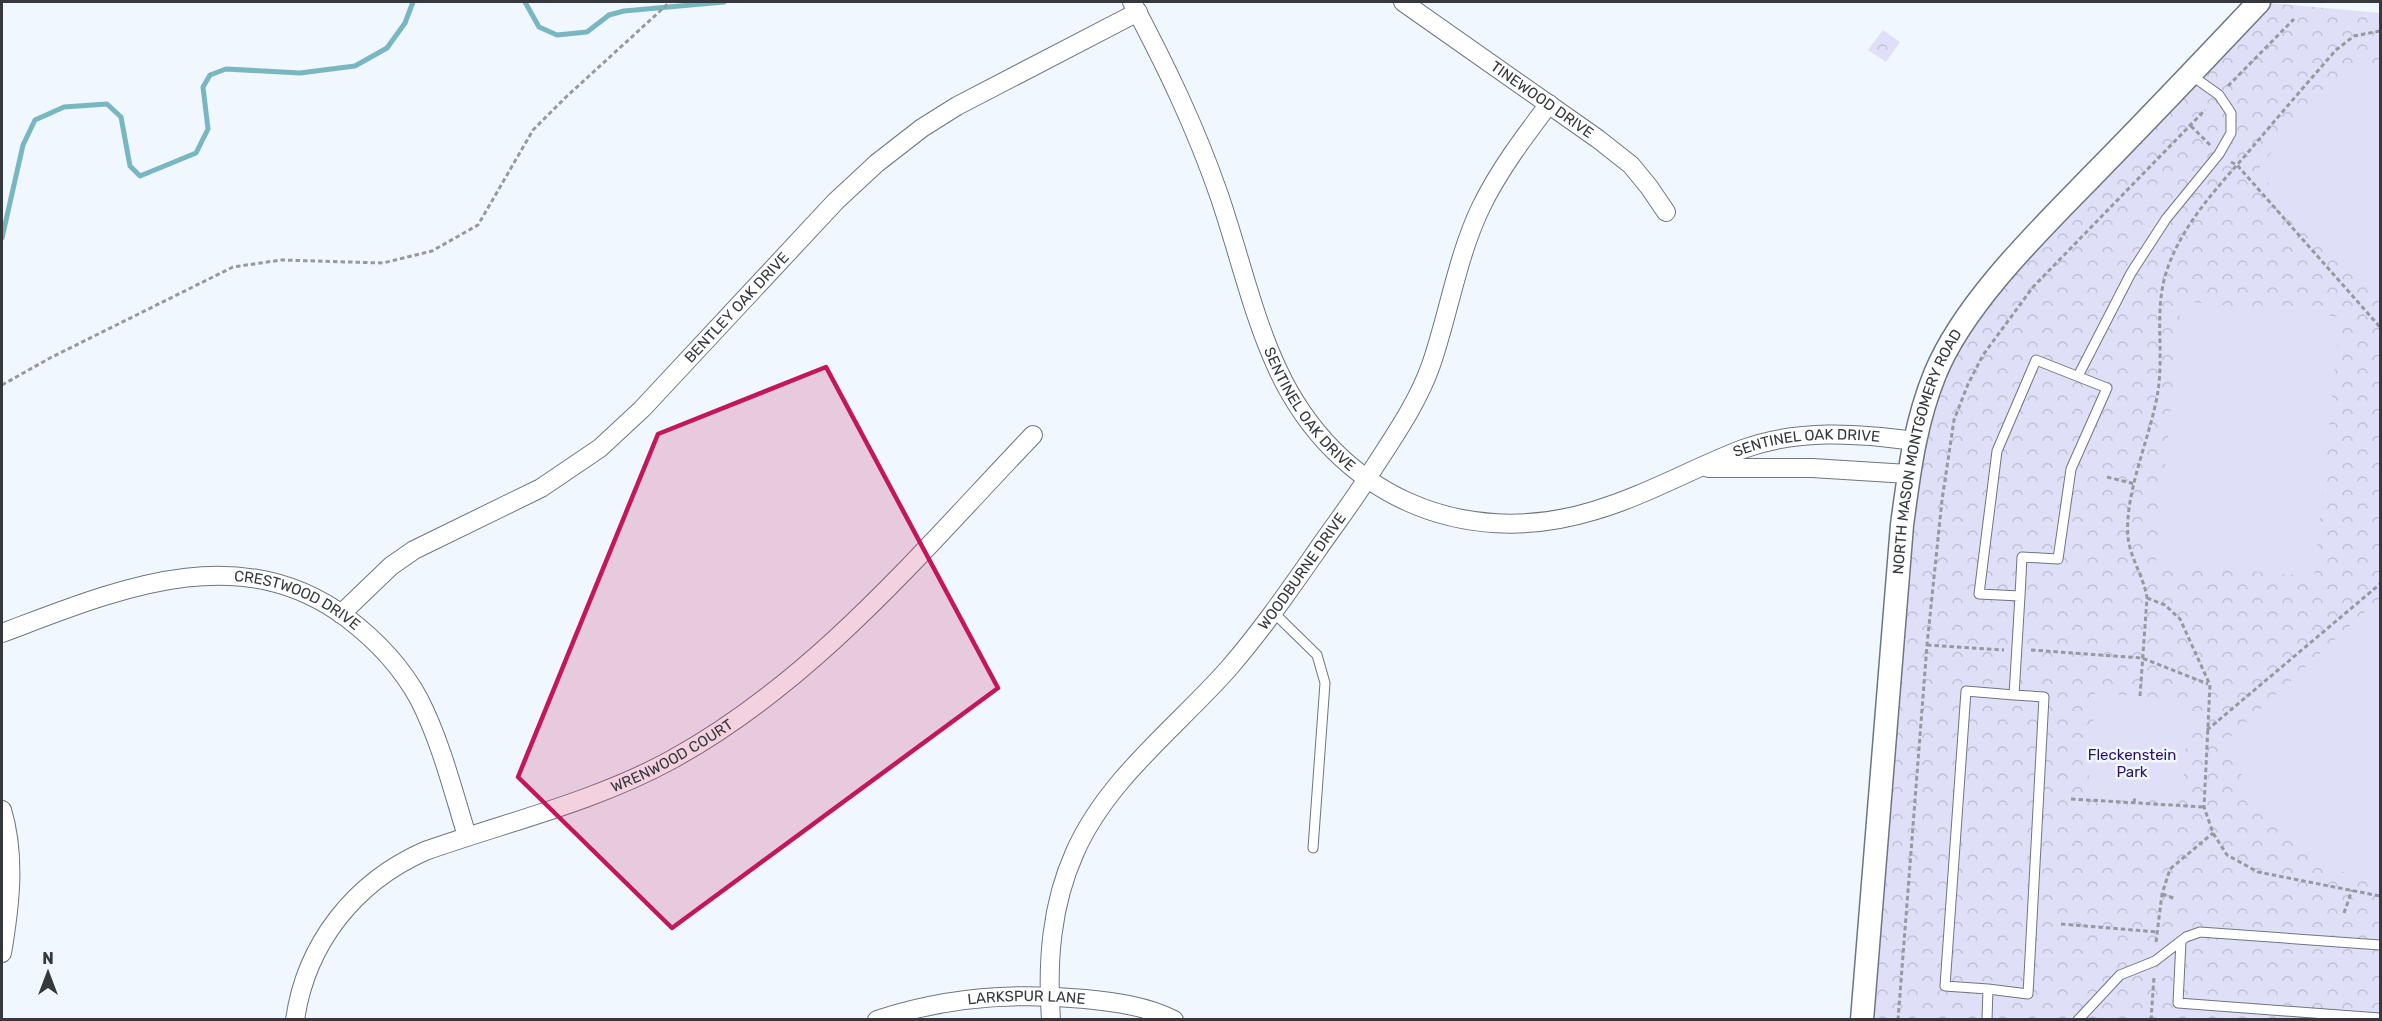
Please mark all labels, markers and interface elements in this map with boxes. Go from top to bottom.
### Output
street label: TINEWOOD DRIVE [1487,57,1597,142]
street label: BENTLEY OAK DRIVE [681,249,793,367]
street label: NORTH MASON MONTGOMERY ROAD [1889,326,1966,575]
street label: SENTINEL OAK DRIVE [1260,344,1359,475]
street label: SENTINEL OAK DRIVE [1730,425,1881,461]
street label: WOODBURNE DRIVE [1254,509,1350,633]
street label: CRESTWOOD DRIVE [233,567,364,634]
street label: WRENWOOD COURT [608,715,737,796]
park label: Fleckenstein Park [2088,746,2176,781]
north arrow [18,943,78,1003]
text: N [42,949,54,968]
street label: LARKSPUR LANE [966,987,1086,1009]

